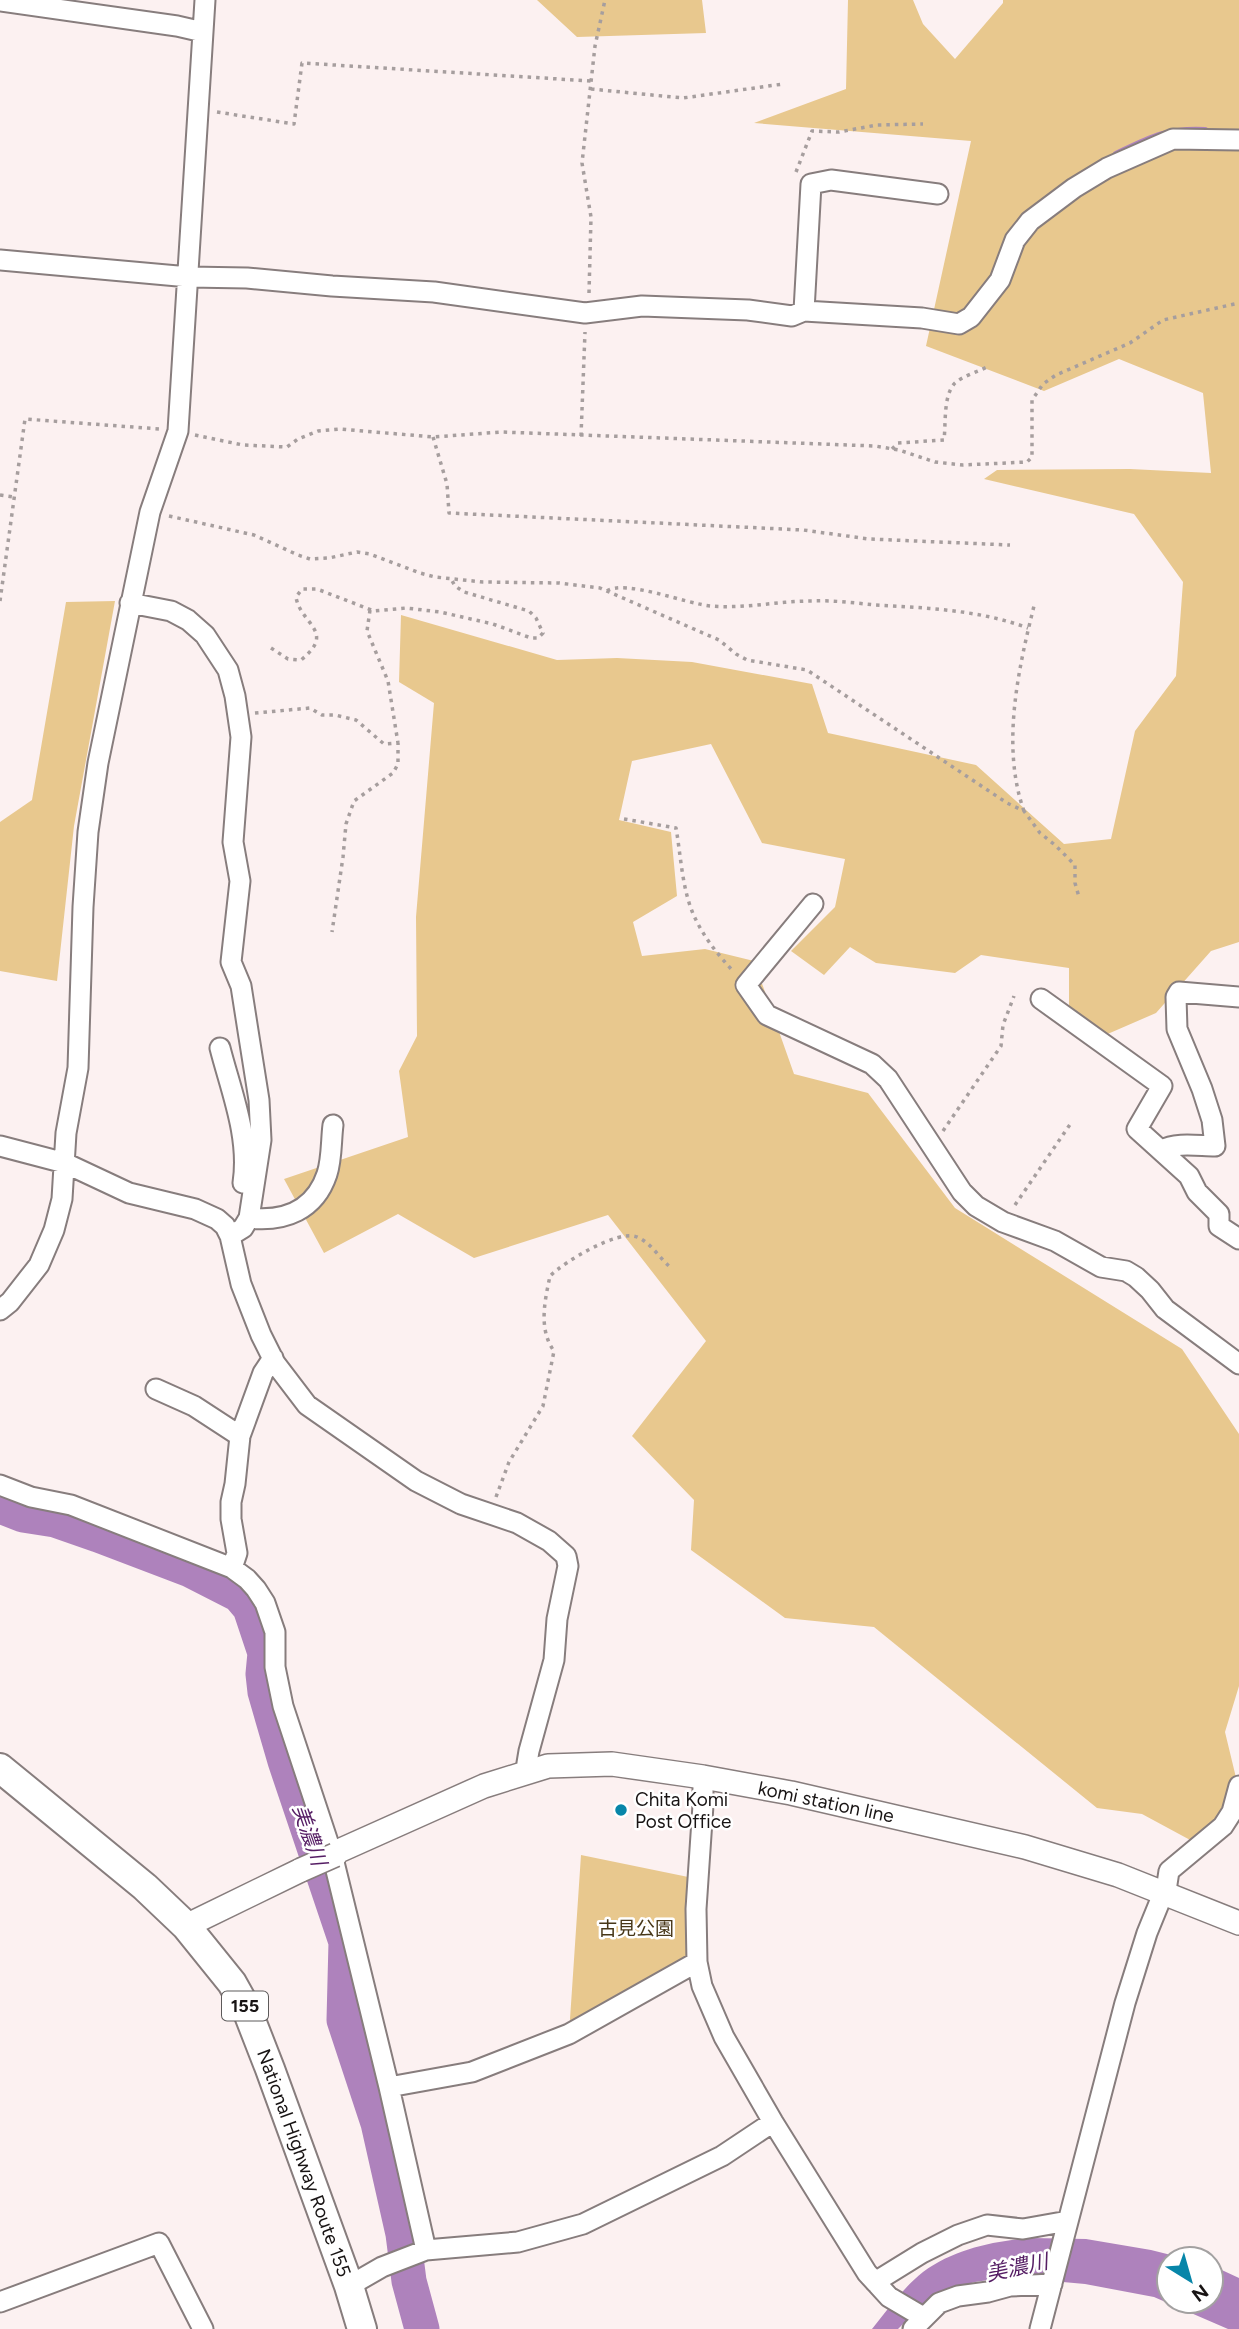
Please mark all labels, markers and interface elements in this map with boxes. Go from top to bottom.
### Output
street label: komi station line [756,1776,896,1828]
place label: Chita Komi Post Office [635,1788,731,1833]
water label: 美濃川 [288,1801,333,1871]
marker: Chita Komi Post Office [613,1802,629,1818]
park label: 古見公園 [598,1917,674,1940]
road number: 155 [222,1992,268,2020]
street label: National Highway Route 155 [252,2046,356,2280]
north arrow [1155,2245,1225,2315]
water label: 美濃川 [984,2248,1052,2286]
text: N [1187,2280,1213,2307]

